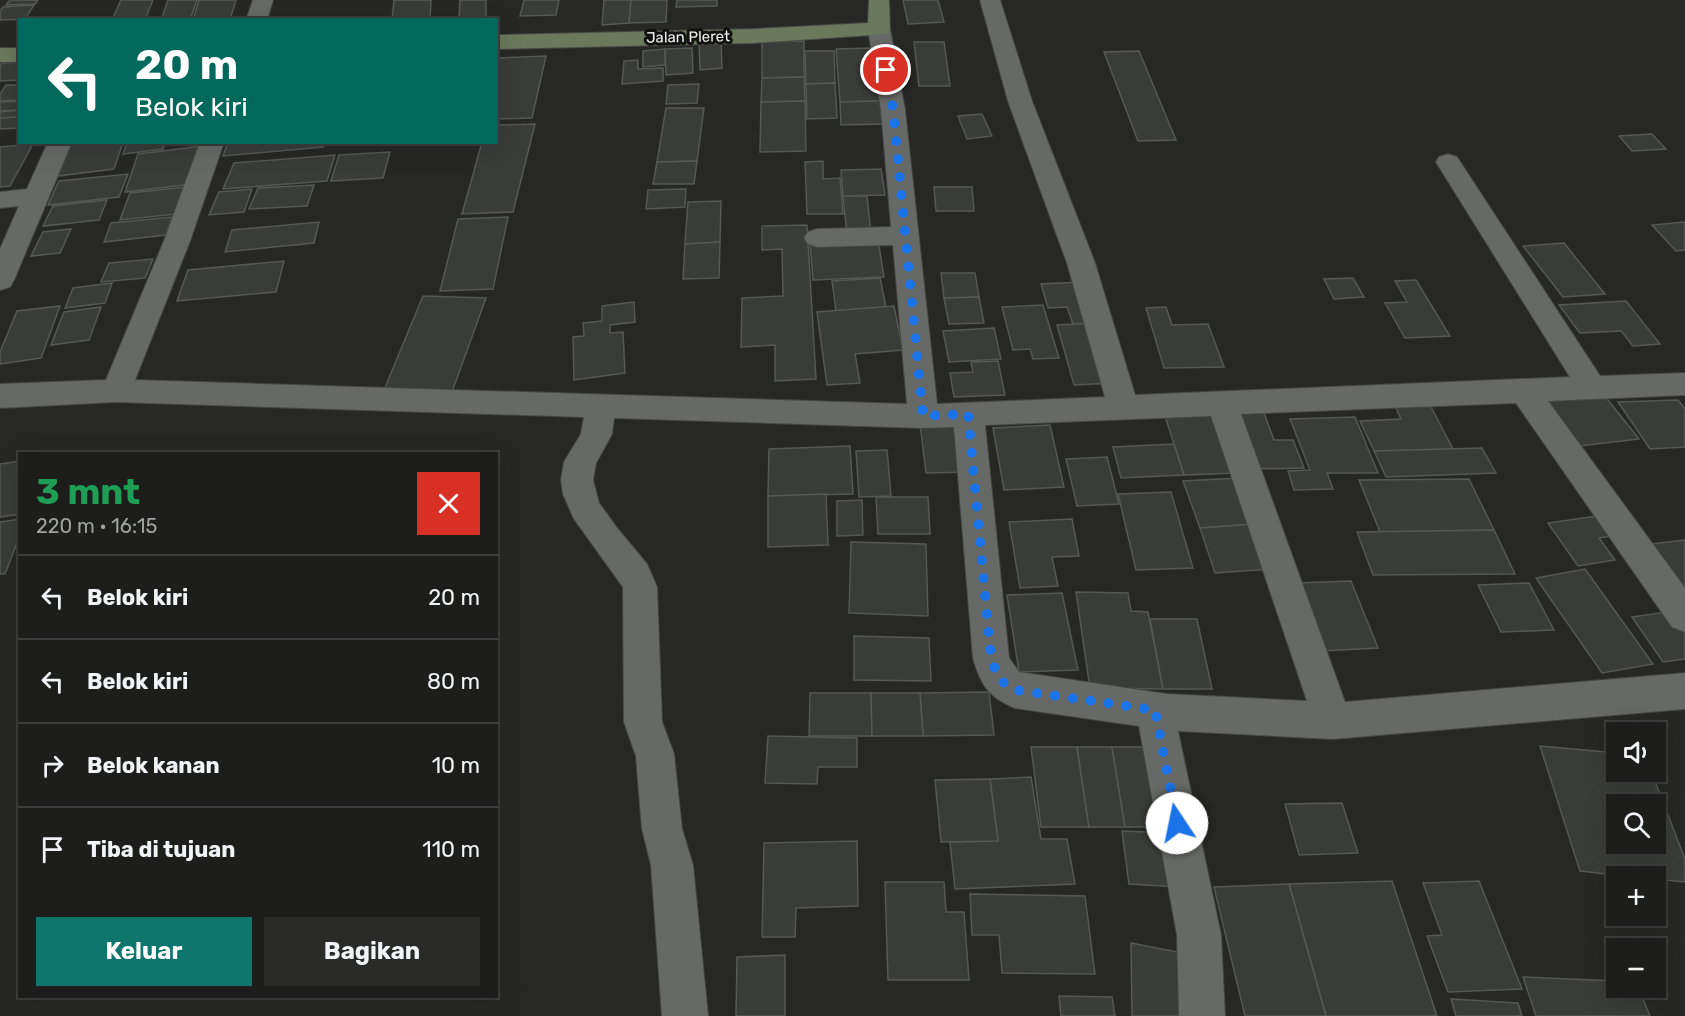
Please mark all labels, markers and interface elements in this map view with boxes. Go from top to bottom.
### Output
street label: Jalan Pleret [646,27,730,47]
text: 20 m [135,40,238,90]
icon: left [36,42,114,120]
pin [860,44,911,95]
icon: arrive [869,53,902,86]
text: Belok kiri [135,91,248,123]
text: 3 mnt [36,470,140,513]
button: close [417,472,480,535]
text: 220 m · 16:15 [36,514,157,538]
icon: left [36,581,69,614]
text: Belok kiri [87,584,188,611]
text: 20 m [428,584,480,611]
icon: left [36,665,69,698]
text: Belok kiri [87,668,188,695]
text: 80 m [427,668,480,695]
map controls [1606,722,1666,998]
button: sound [1606,722,1666,782]
icon: right [36,749,69,782]
text: Belok kanan [87,752,220,779]
text: 10 m [432,752,480,779]
position arrow [1145,791,1209,855]
button: search [1606,794,1666,854]
icon: arrive [36,833,69,866]
text: Tiba di tujuan [87,836,235,863]
text: 110 m [422,836,480,863]
button: + [1606,866,1666,926]
button: Keluar [36,917,252,986]
button: Bagikan [264,917,480,986]
button: − [1606,938,1666,998]

